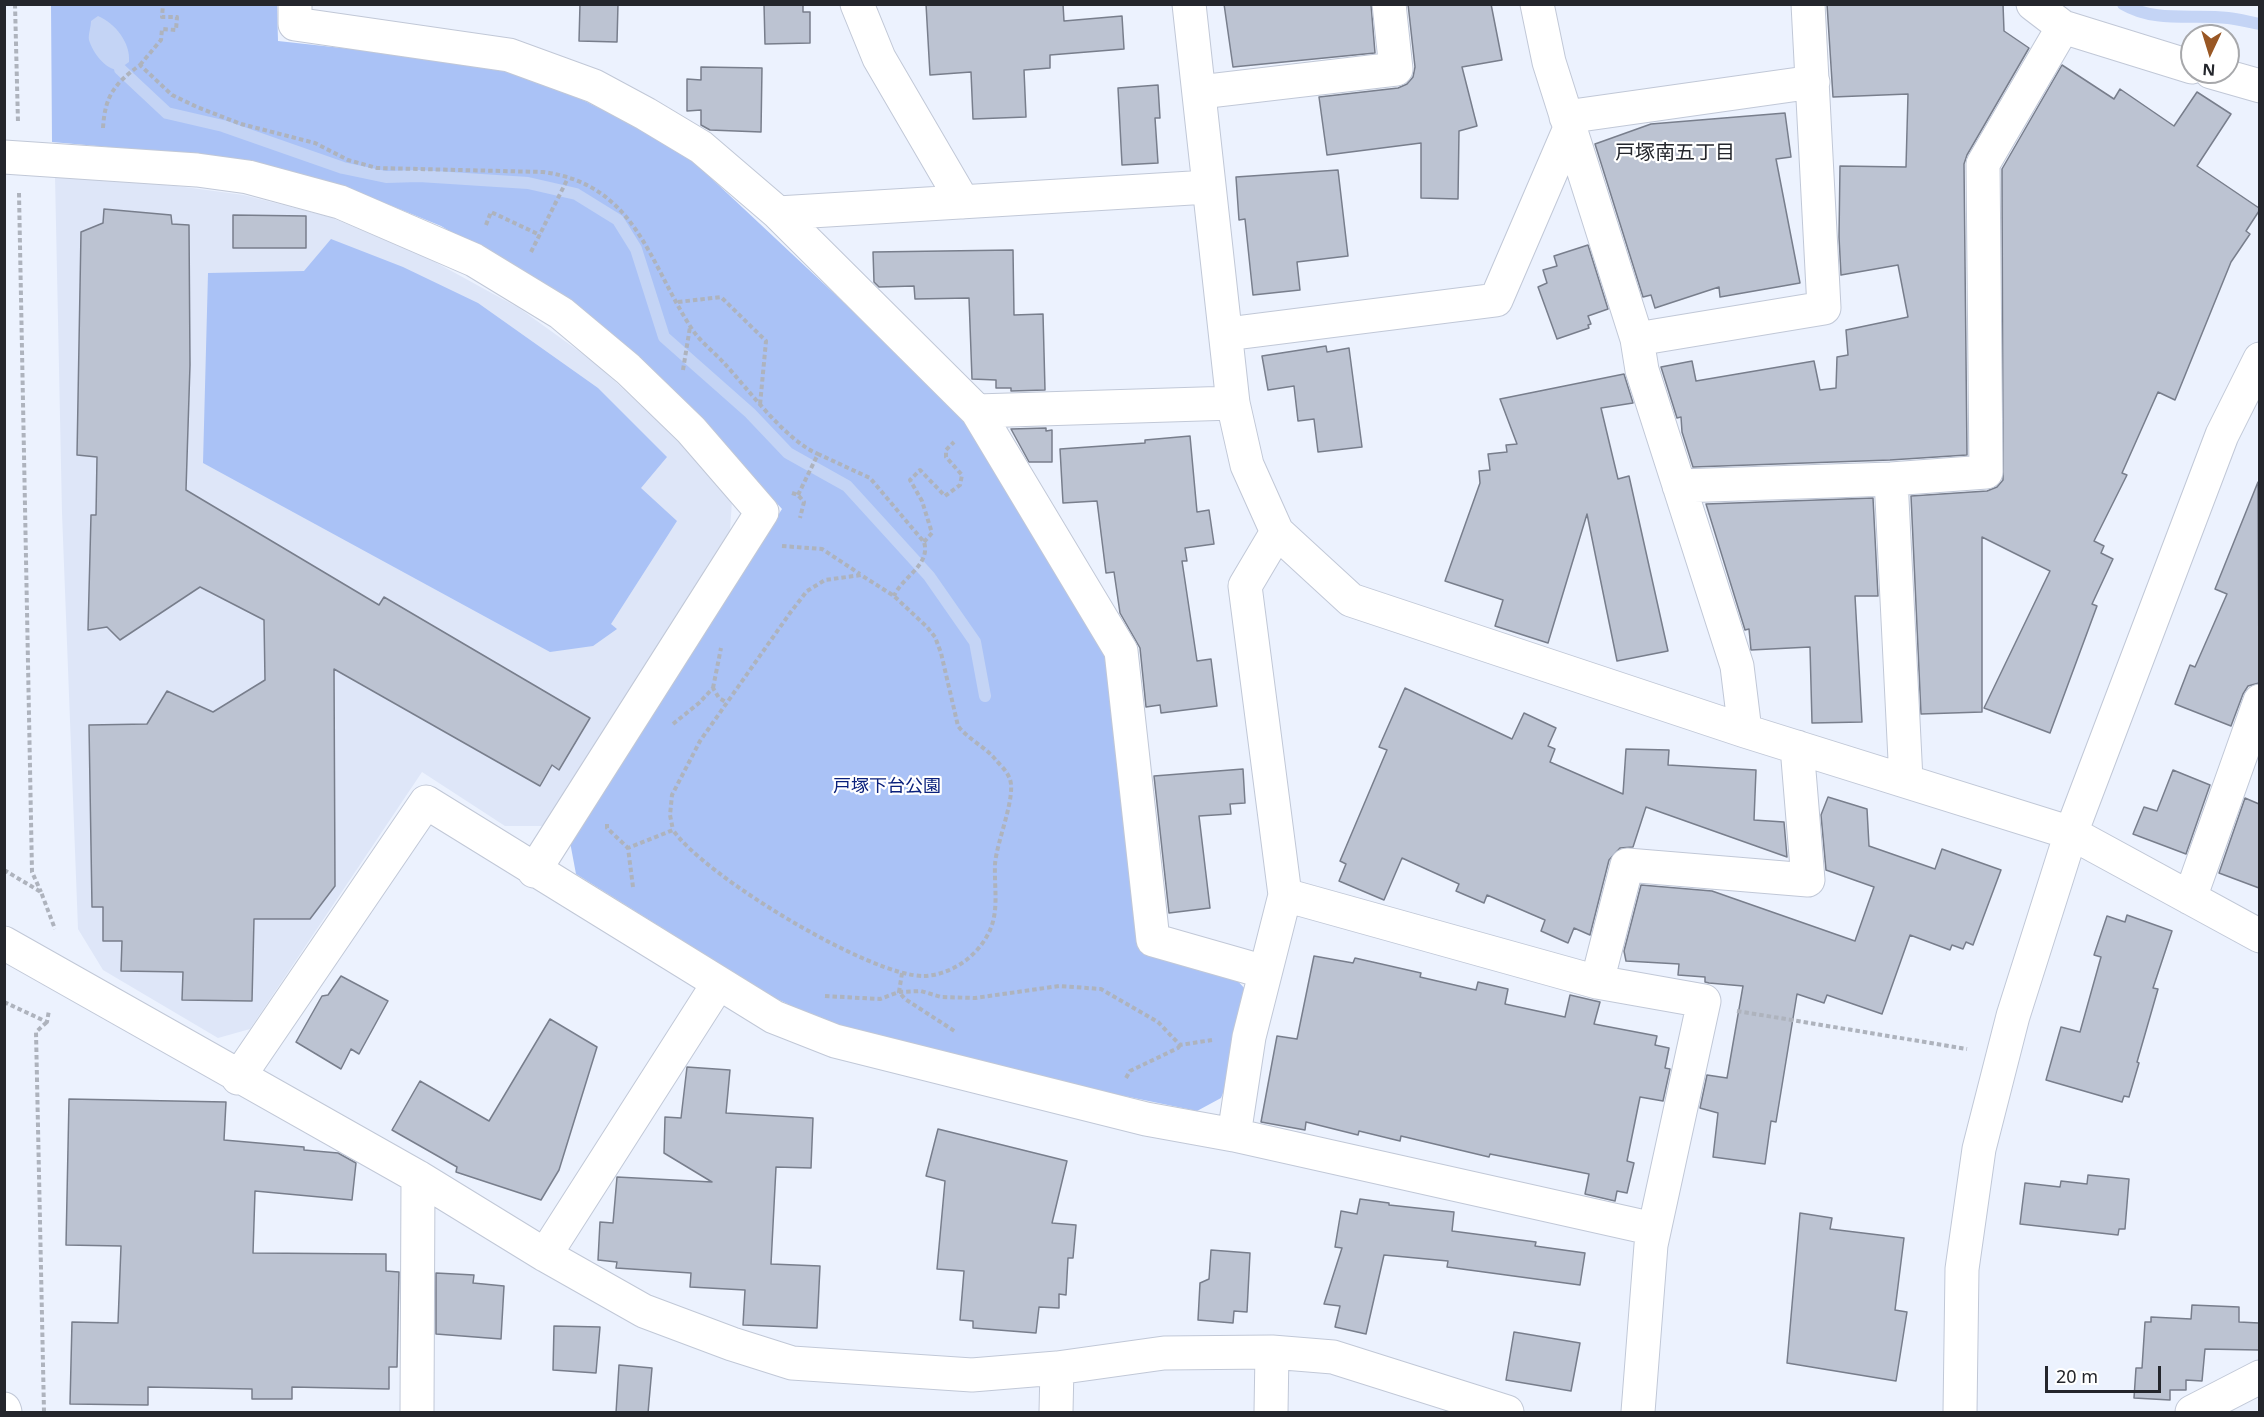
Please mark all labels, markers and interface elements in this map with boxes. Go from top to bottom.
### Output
north arrow [2180,24,2240,84]
text: N [2202,59,2216,81]
district label: 戸塚南五丁目 [1615,141,1735,165]
park label: 戸塚下台公園 [833,776,941,798]
scale bar [2048,1354,2164,1392]
text: 20 m [2056,1364,2098,1388]

